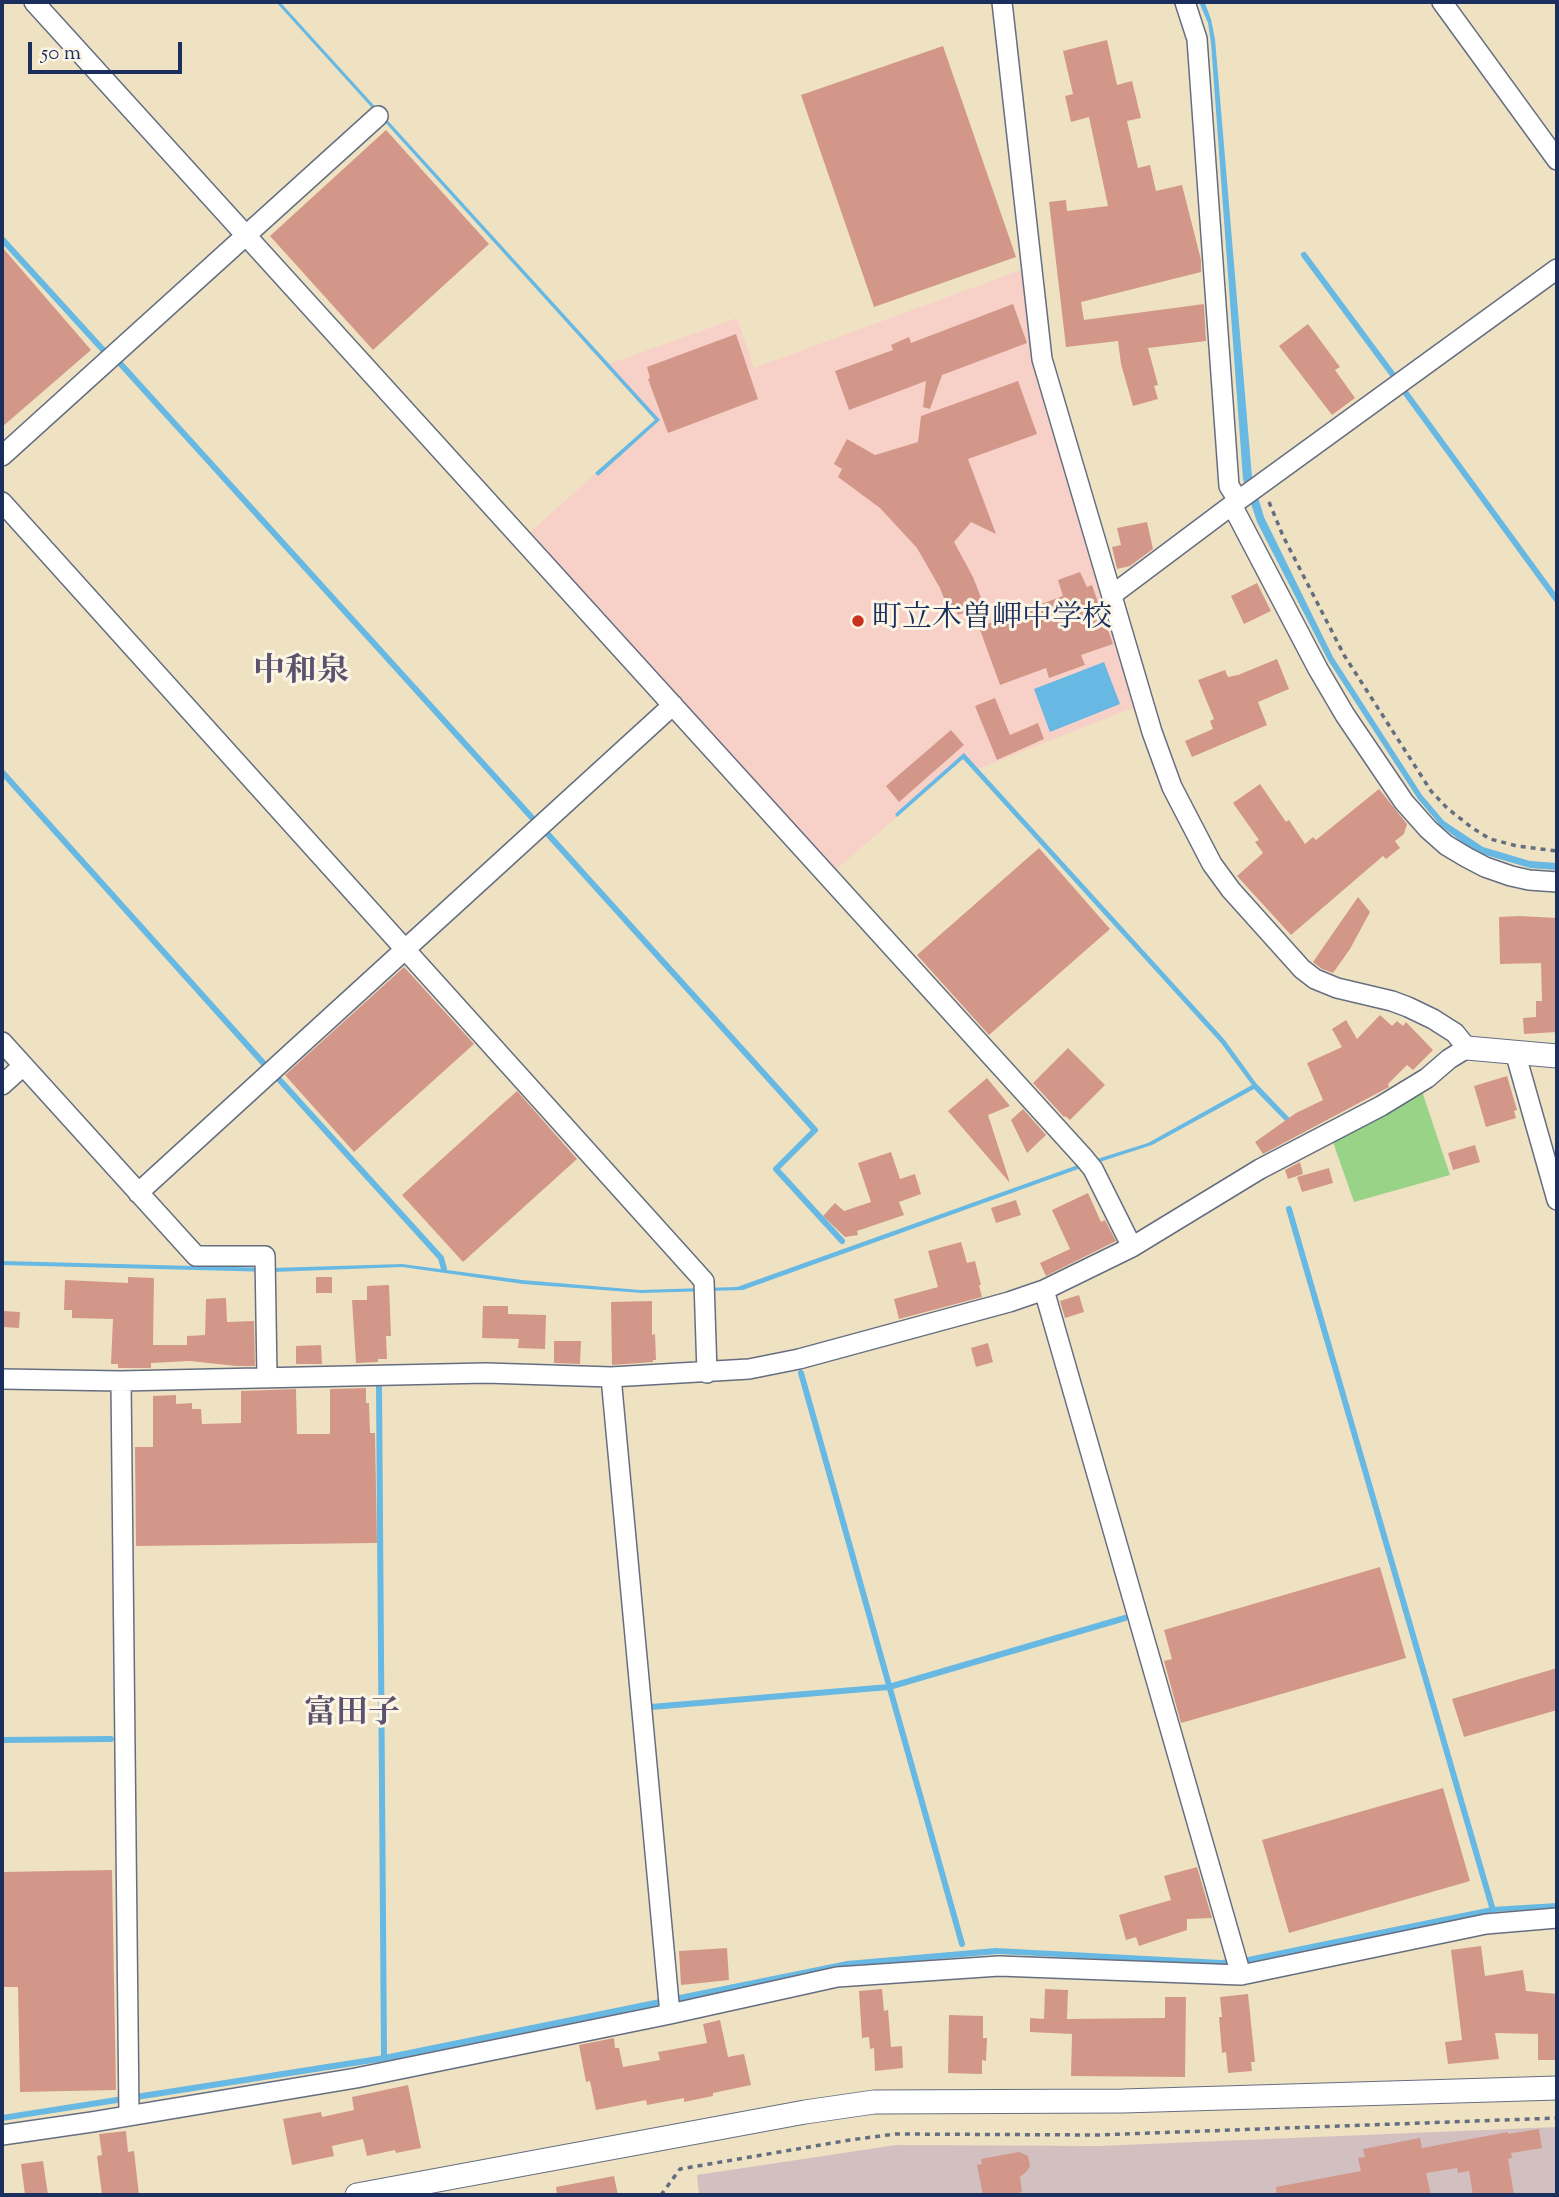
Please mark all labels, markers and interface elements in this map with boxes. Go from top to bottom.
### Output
scale bar [32,28,186,72]
text: 50 m [41,39,81,69]
place label: 町立木曽岬中学校 [872,603,1112,639]
marker: 町立木曽岬中学校 [850,613,866,629]
district label: 中和泉 [253,656,349,694]
district label: 富田子 [304,1698,400,1736]

